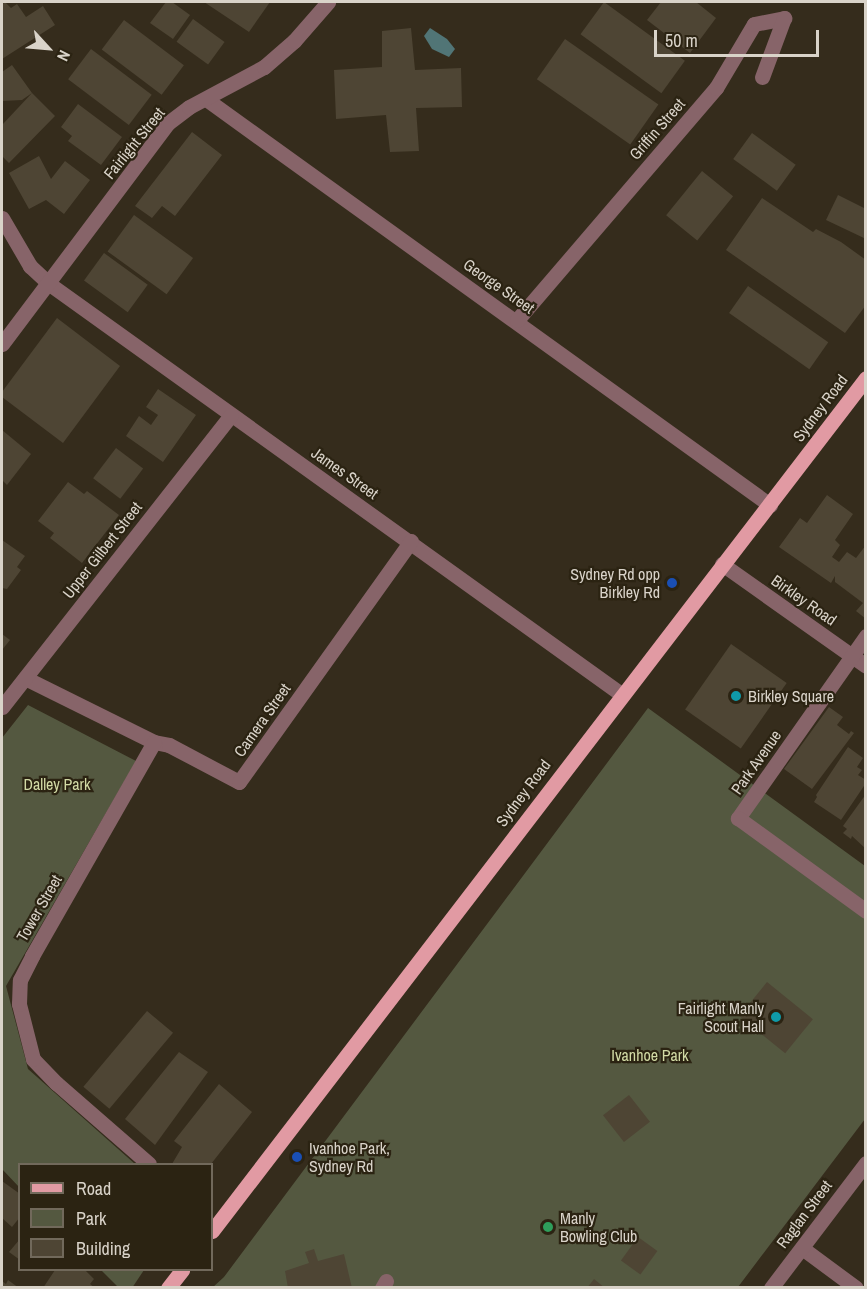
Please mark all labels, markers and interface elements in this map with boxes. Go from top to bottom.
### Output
north arrow [18,18,78,78]
scale bar [657,18,822,56]
text: 50 m [665,28,698,53]
text: N [52,47,76,65]
street label: Griffin Street [625,94,689,164]
street label: Fairlight Street [99,103,169,183]
street label: George Street [460,255,538,317]
street label: Sydney Road [789,371,851,445]
street label: James Street [308,443,382,503]
street label: Upper Gilbert Street [58,498,146,602]
place label: Sydney Rd opp Birkley Rd [570,564,660,602]
street label: Birkley Road [768,571,840,629]
marker: Sydney Rd opp Birkley Rd [665,576,679,590]
street label: Camera Street [230,680,294,760]
place label: Birkley Square [748,686,834,706]
marker: Birkley Square [729,689,743,703]
street label: Park Avenue [727,726,785,798]
street label: Sydney Road [492,756,554,830]
park label: Dalley Park [23,774,91,794]
street label: Tower Street [12,871,66,945]
place label: Fairlight Manly Scout Hall [678,998,764,1036]
marker: Fairlight Manly Scout Hall [769,1010,783,1024]
park label: Ivanhoe Park [611,1045,689,1065]
place label: Ivanhoe Park, Sydney Rd [309,1138,390,1176]
marker: Ivanhoe Park, Sydney Rd [290,1150,304,1164]
legend [18,1163,213,1271]
text: Road [76,1176,111,1201]
street label: Raglan Street [772,1176,836,1252]
text: Park [76,1206,106,1231]
place label: Manly Bowling Club [560,1208,637,1246]
marker: Manly Bowling Club [541,1220,555,1234]
text: Building [76,1236,130,1261]

